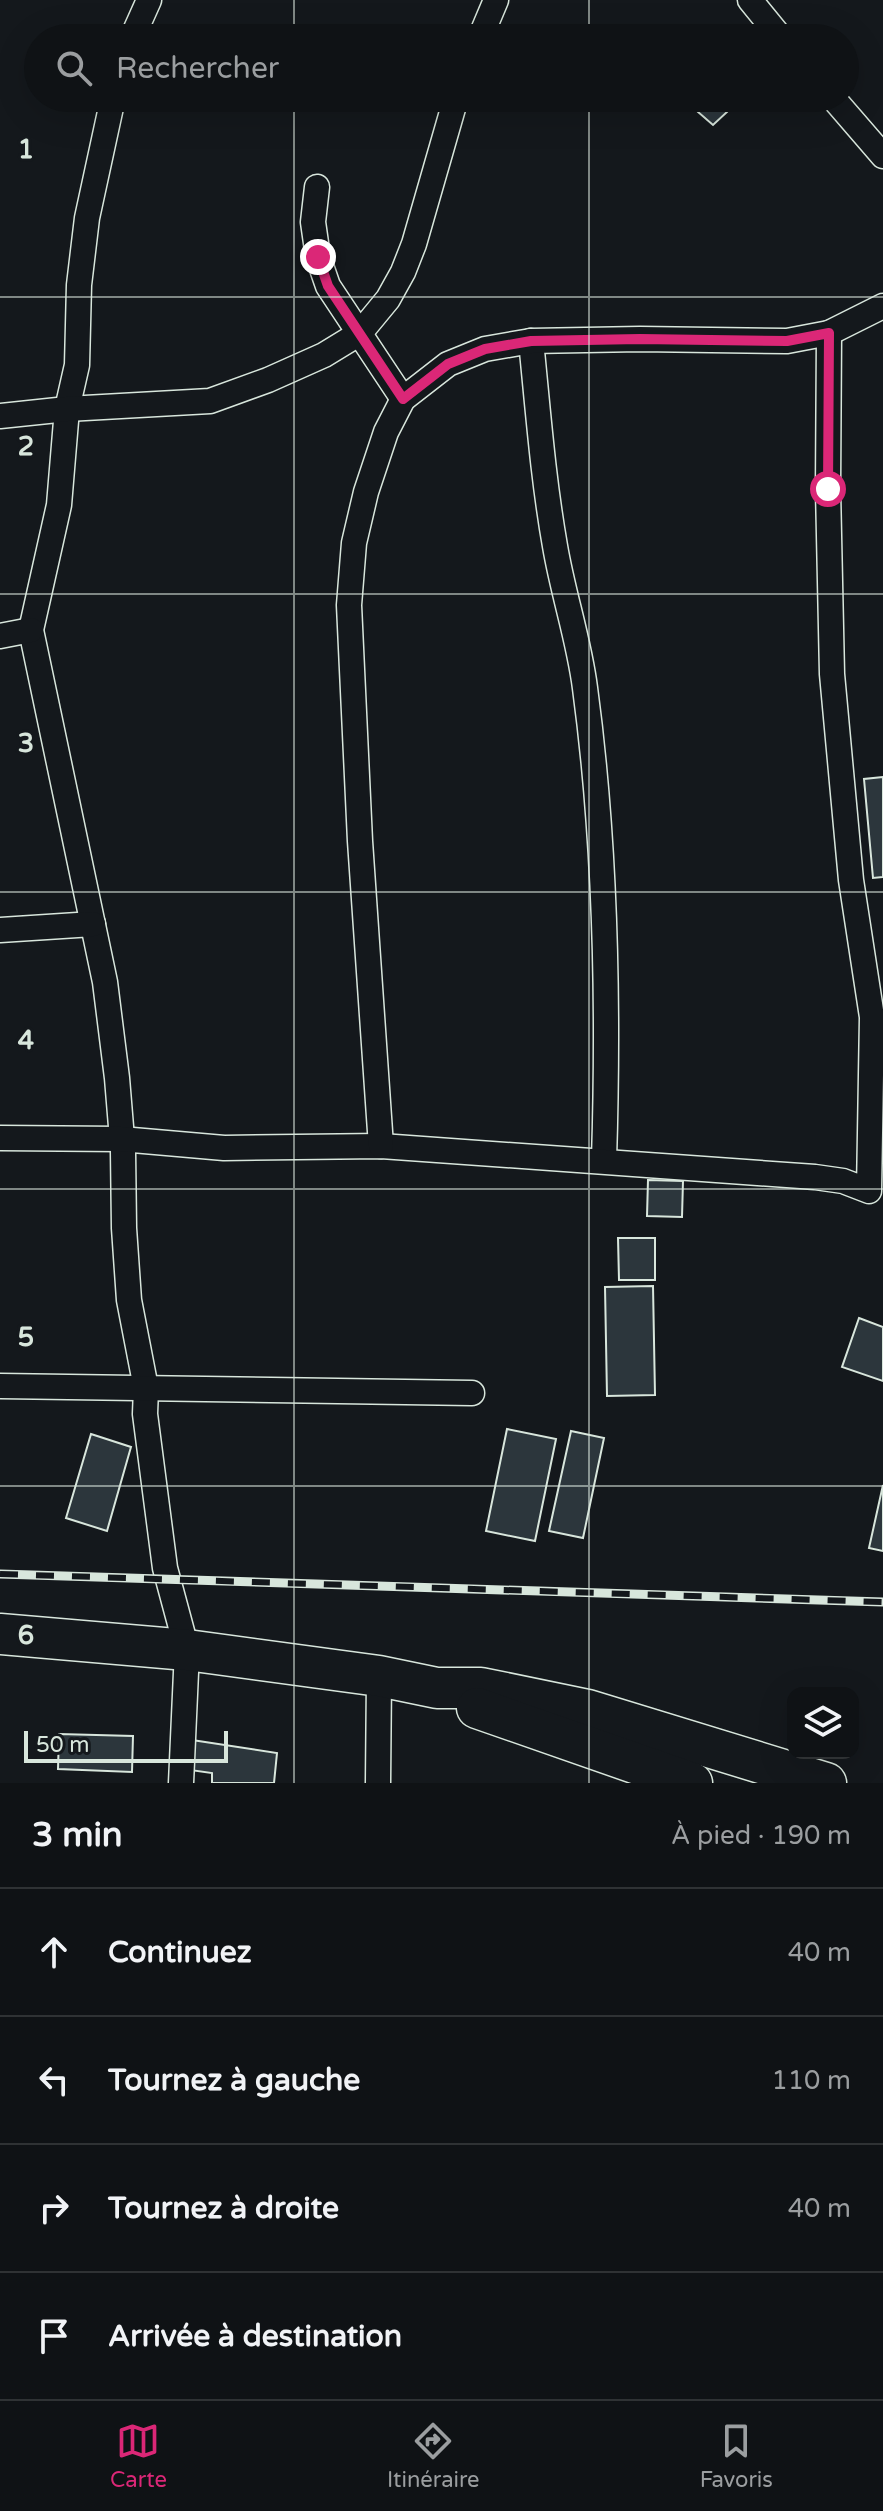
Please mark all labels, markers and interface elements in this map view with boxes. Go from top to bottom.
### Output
search box [24,24,859,112]
icon: search [52,46,96,90]
text: Rechercher [116,50,279,87]
text: 1 [18,134,34,165]
route end [300,239,336,275]
text: 2 [18,431,34,462]
route start [810,471,846,507]
text: 3 [18,728,34,759]
text: 4 [18,1025,34,1056]
text: 5 [18,1322,34,1353]
text: 6 [18,1620,34,1651]
map controls [787,1687,859,1759]
button: layers [787,1687,859,1759]
scale bar [24,1727,228,1763]
text: 50 m [36,1732,90,1758]
text: 3 min [32,1815,123,1856]
text: À pied · 190 m [671,1820,851,1851]
icon: ahead [32,1930,76,1974]
text: Continuez [108,1934,252,1971]
text: 40 m [788,1937,851,1968]
icon: left [32,2058,76,2102]
text: Tournez à gauche [108,2062,360,2099]
text: 110 m [771,2065,851,2096]
icon: right [32,2186,76,2230]
text: Tournez à droite [108,2190,339,2227]
text: 40 m [788,2193,851,2224]
icon: arrive [32,2314,76,2358]
text: Arrivée à destination [108,2318,402,2355]
tab: Carte [110,2419,167,2493]
tab: Itinéraire [387,2419,480,2493]
tab: Favoris [700,2419,773,2493]

